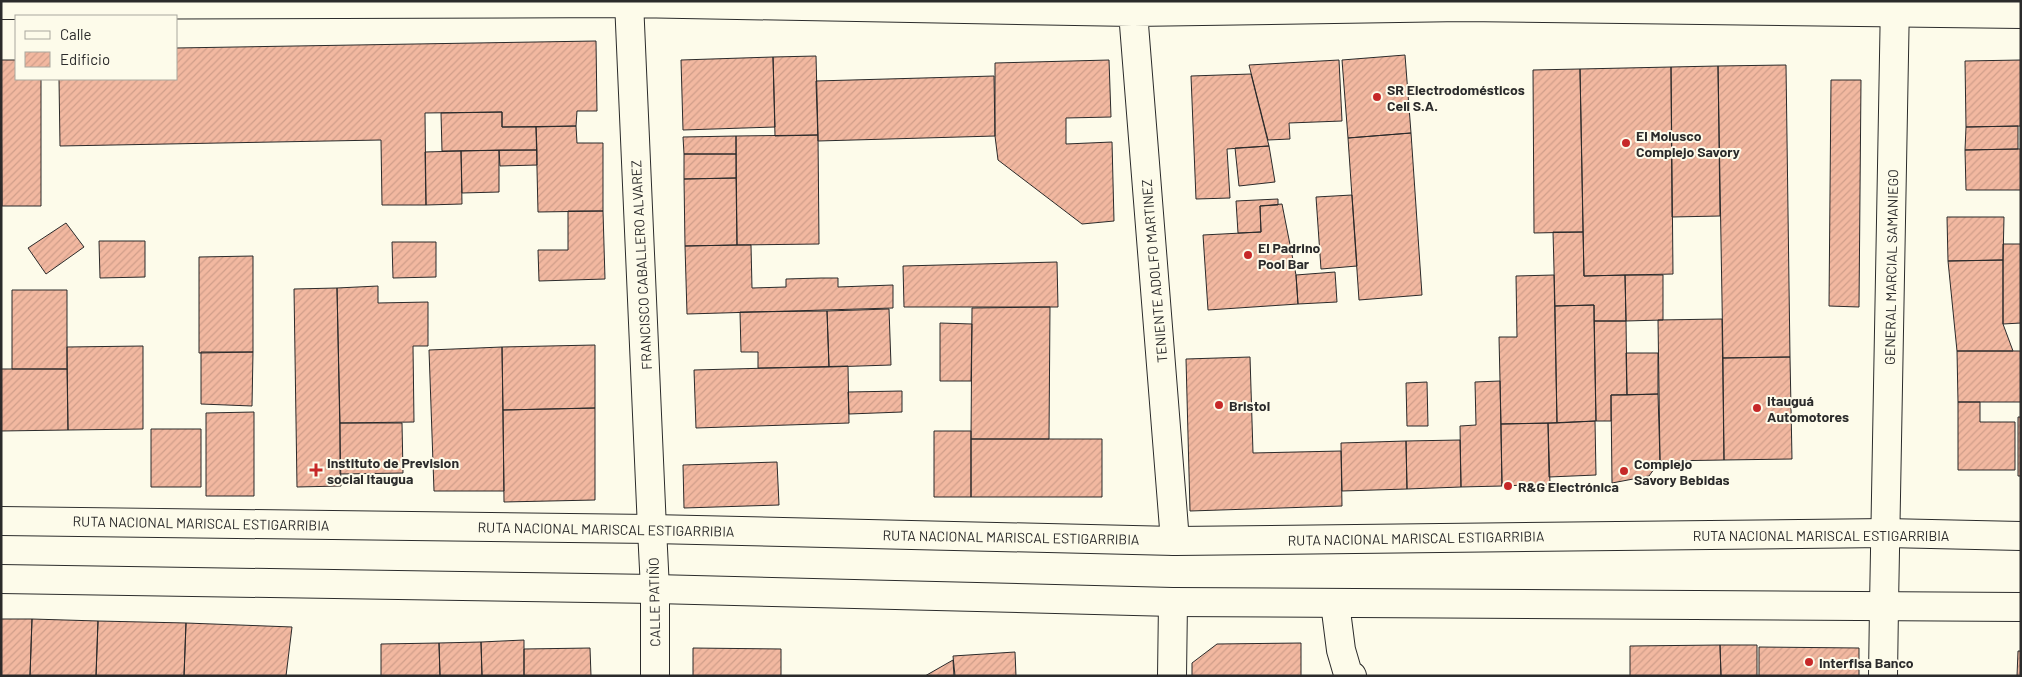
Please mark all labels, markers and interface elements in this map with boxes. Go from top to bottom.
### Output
legend [15,15,178,80]
text: Calle [60,25,92,43]
text: Edificio [60,50,110,68]
place label: SR Electrodomésticos Cell S.A. [1387,81,1525,114]
marker: SR Electrodomésticos Cell S.A. [1371,91,1383,103]
place label: El Molusco Complejo Savory [1636,127,1740,160]
marker: El Molusco Complejo Savory [1620,137,1632,149]
street label: FRANCISCO CABALLERO ALVAREZ [627,160,655,370]
street label: GENERAL MARCIAL SAMANIEGO [1881,169,1901,365]
street label: TENIENTE ADOLFO MARTINEZ [1138,179,1170,363]
place label: El Padrino Pool Bar [1258,239,1321,272]
marker: El Padrino Pool Bar [1242,249,1254,261]
place label: Itauguá Automotores [1767,392,1849,425]
place label: Bristol [1229,397,1270,414]
marker: Bristol [1213,399,1225,411]
marker: Itauguá Automotores [1751,402,1763,414]
place label: Instituto de Prevision social Itaugua [327,454,459,487]
place label: Complejo Savory Bebidas [1634,455,1730,488]
marker: Instituto de Prevision social Itaugua [309,463,323,477]
marker: Complejo Savory Bebidas [1618,465,1630,477]
place label: R&G Electrónica [1518,478,1619,495]
marker: R&G Electrónica [1502,480,1514,492]
street label: RUTA NACIONAL MARISCAL ESTIGARRIBIA [72,512,330,534]
street label: RUTA NACIONAL MARISCAL ESTIGARRIBIA [477,518,735,540]
street label: RUTA NACIONAL MARISCAL ESTIGARRIBIA [882,526,1140,548]
street label: RUTA NACIONAL MARISCAL ESTIGARRIBIA [1287,527,1545,549]
street label: RUTA NACIONAL MARISCAL ESTIGARRIBIA [1693,527,1950,544]
street label: CALLE PATIÑO [645,557,663,647]
place label: Interfisa Banco [1819,654,1914,671]
marker: Interfisa Banco [1803,656,1815,668]

